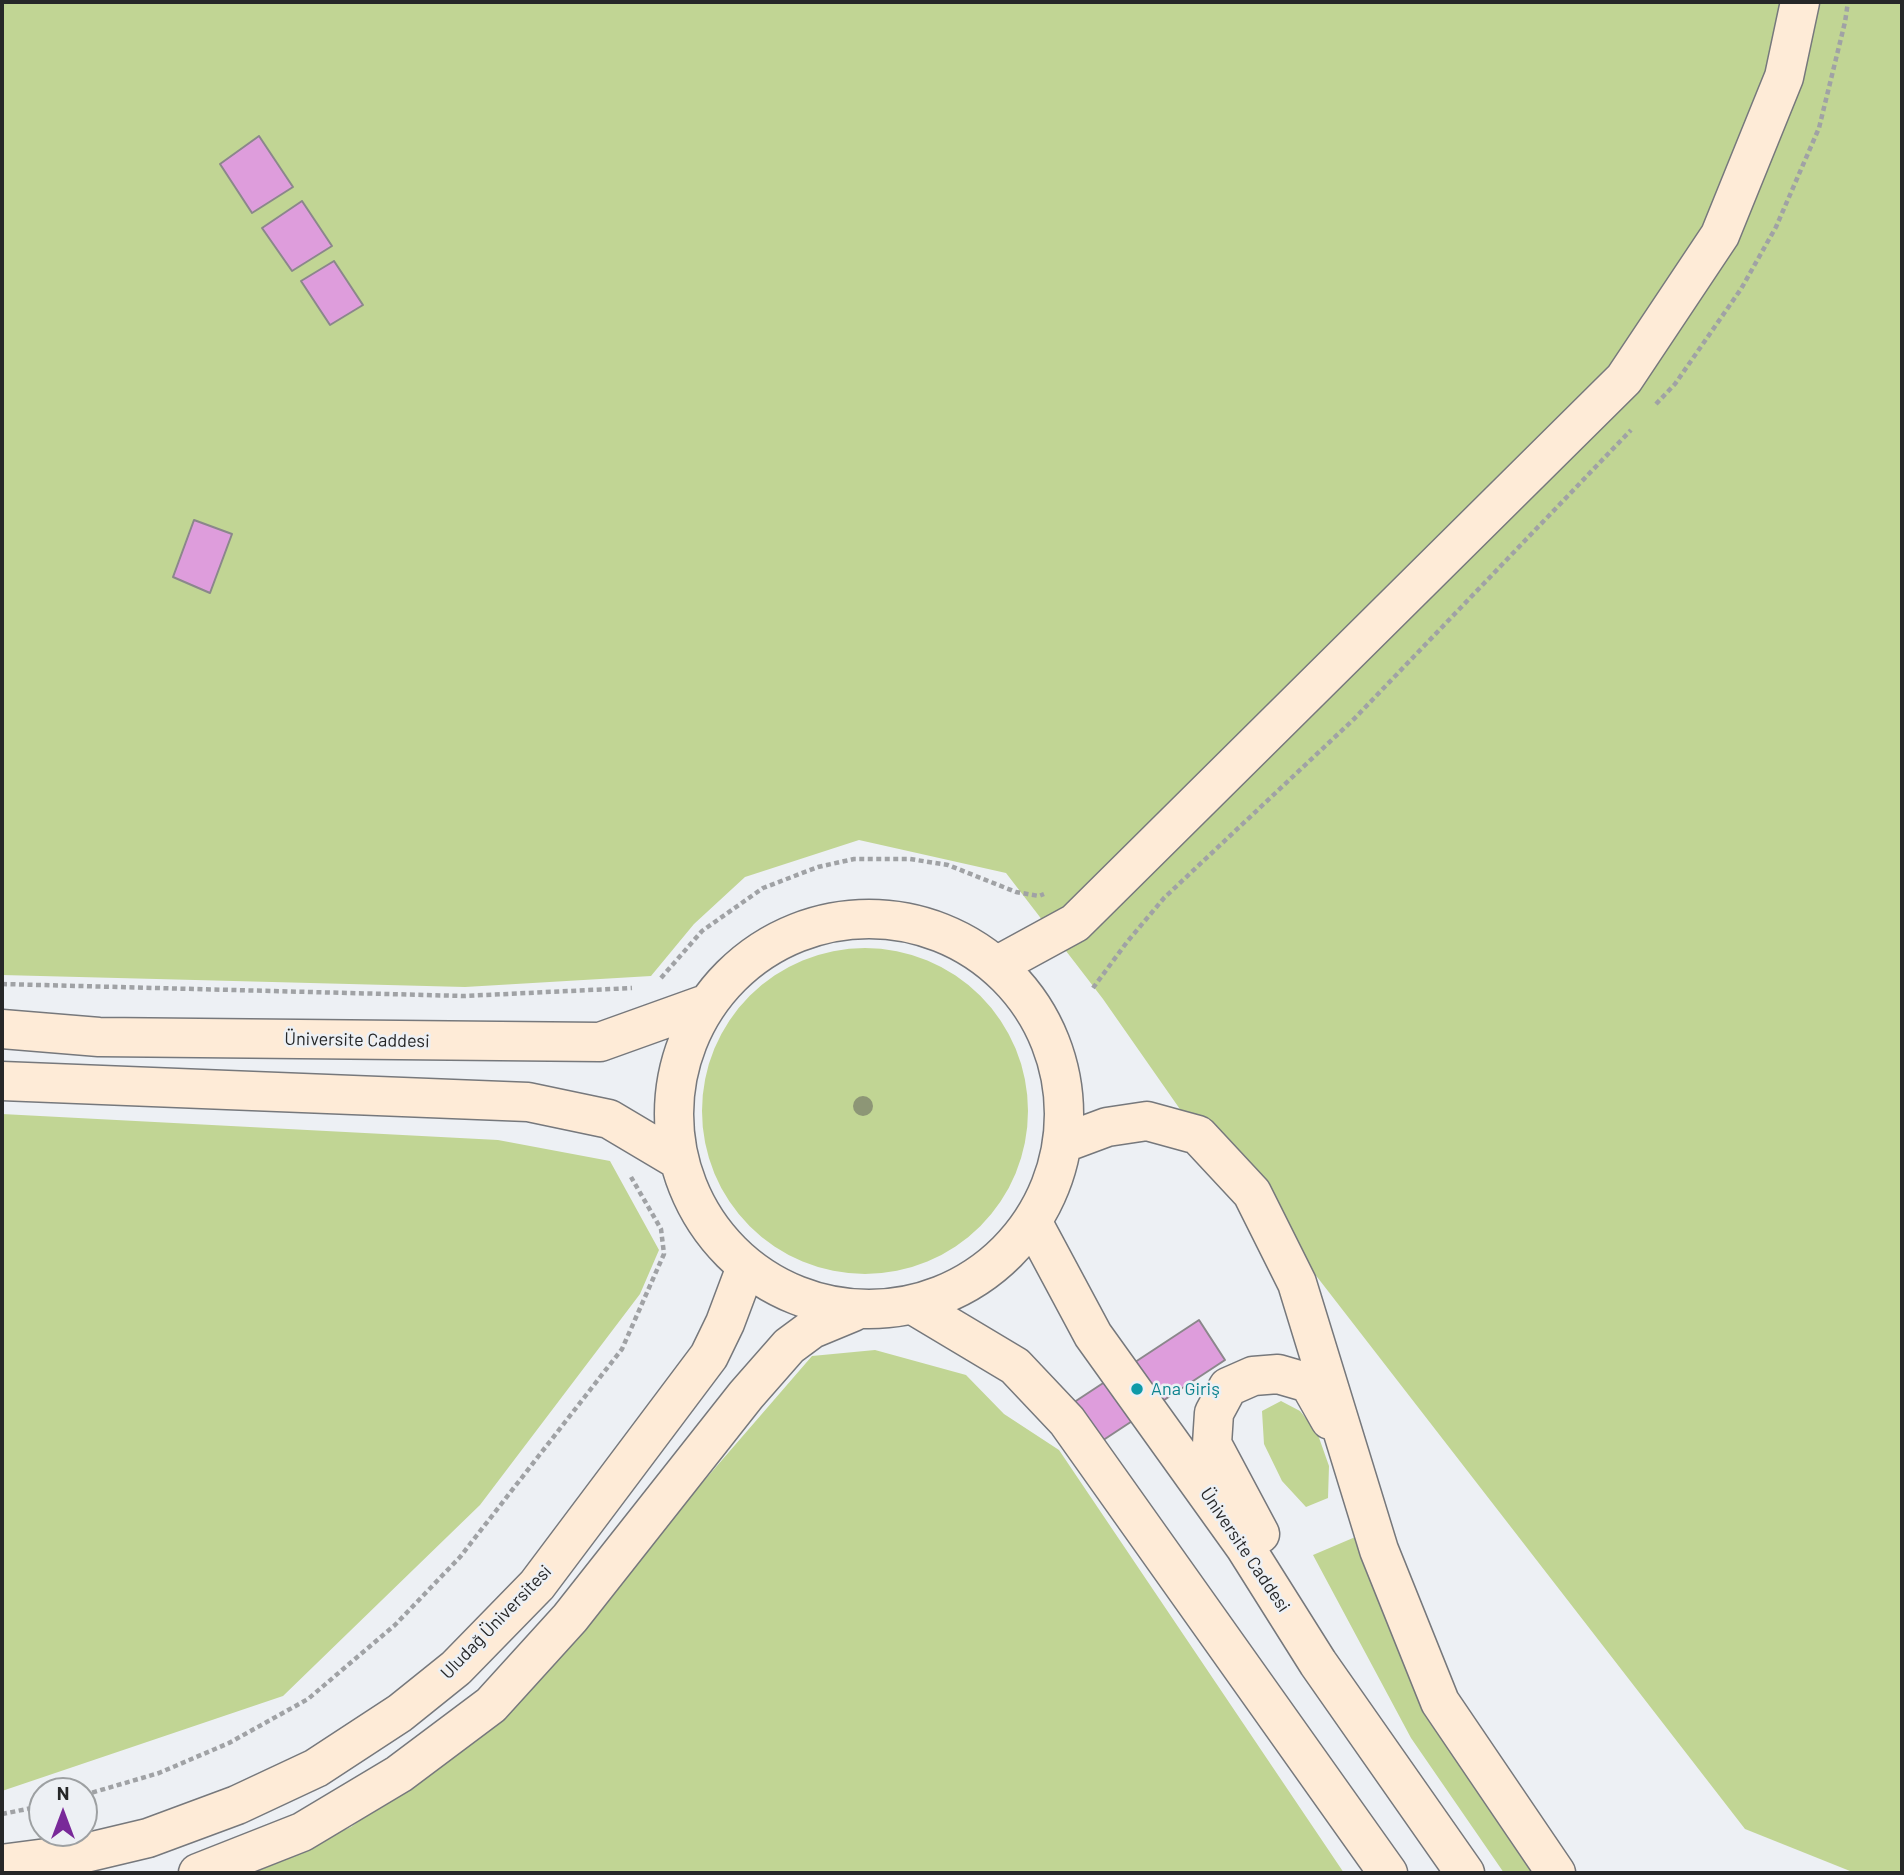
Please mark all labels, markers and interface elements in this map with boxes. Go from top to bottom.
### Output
street label: Üniversite Caddesi [284,1028,430,1052]
place label: Ana Giriş [1151,1378,1220,1400]
marker: Ana Giriş [1129,1381,1145,1397]
street label: Üniversite Caddesi [1195,1484,1295,1616]
street label: Uludağ Üniversitesi [436,1560,556,1684]
north arrow [28,1777,98,1847]
text: N [57,1781,69,1804]

